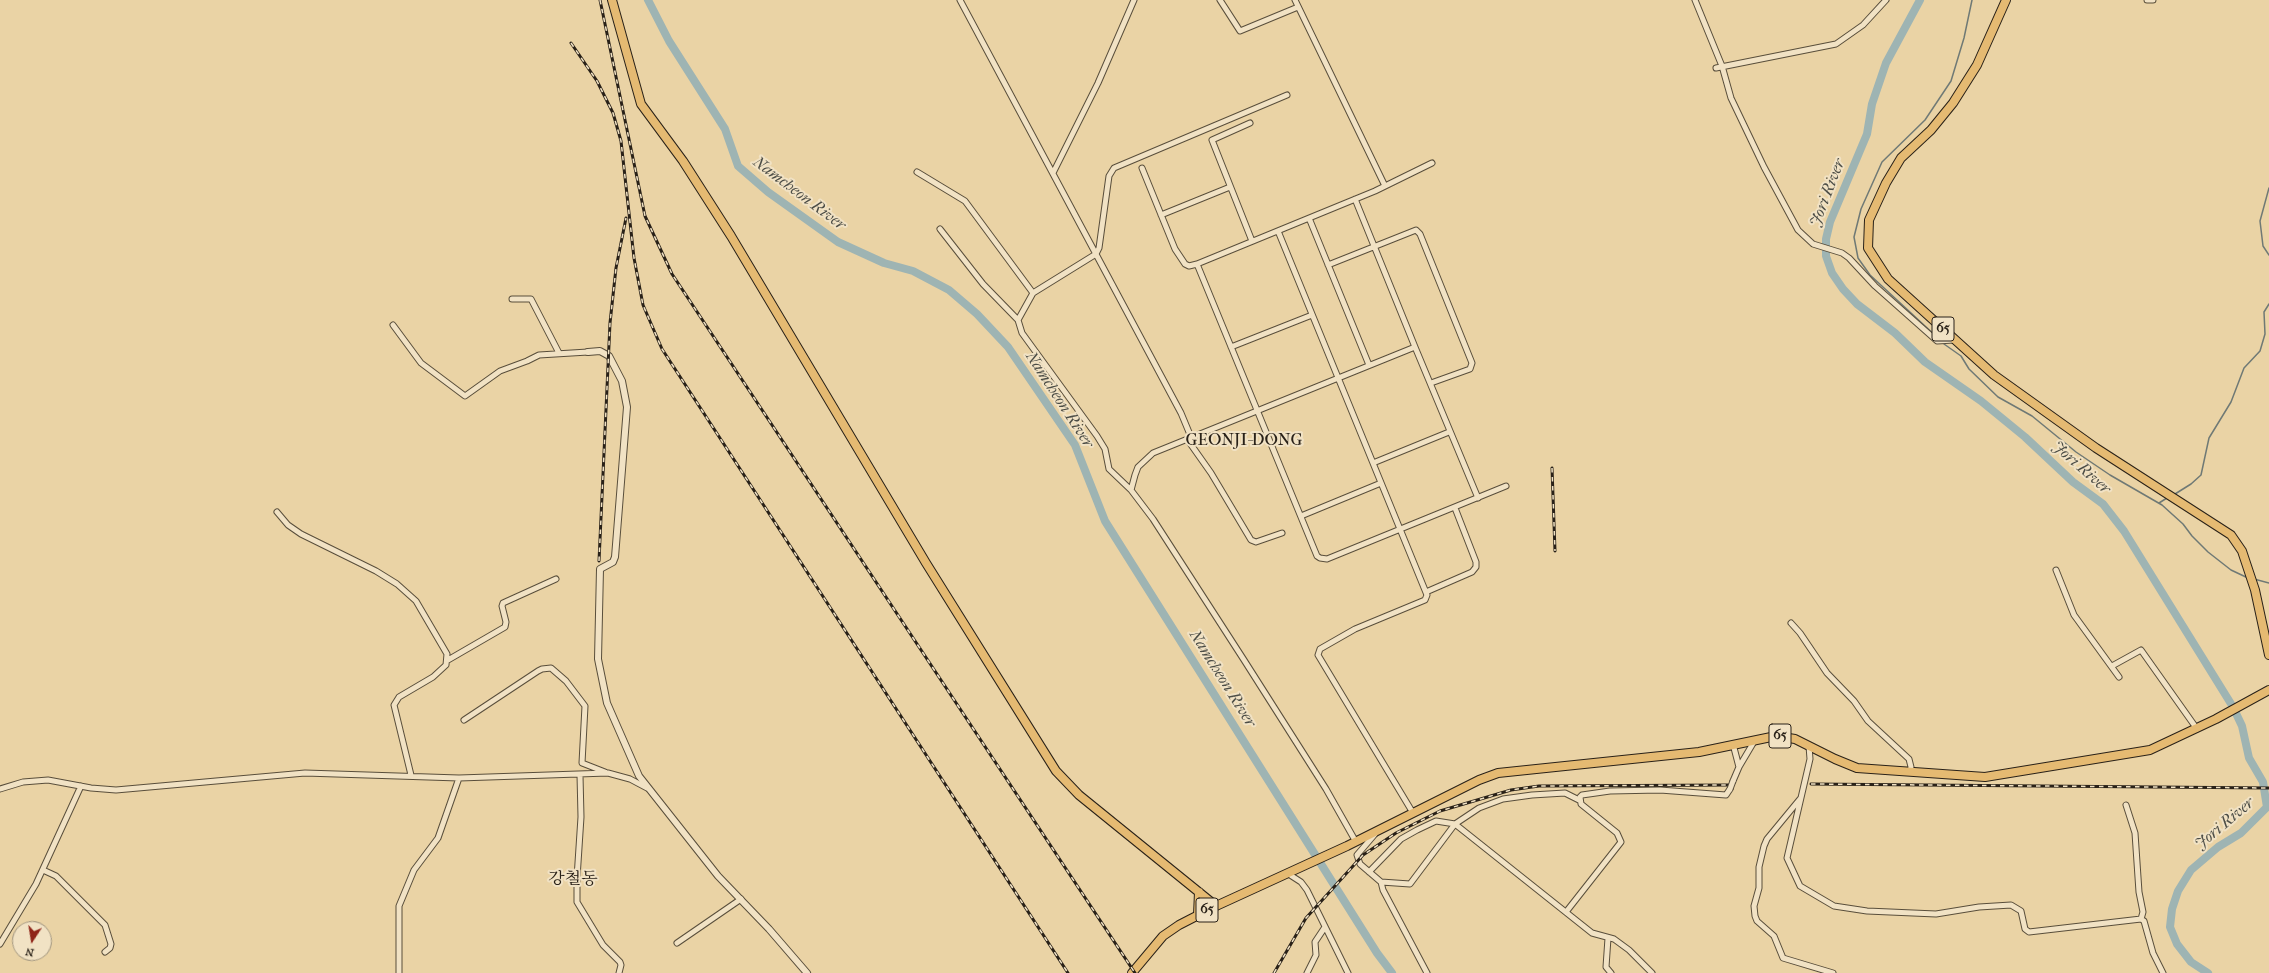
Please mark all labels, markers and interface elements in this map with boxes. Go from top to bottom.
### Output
water label: Namcheon River [749,153,849,235]
water label: Jori River [1806,156,1850,230]
road number: 65 [1932,317,1954,341]
water label: Namcheon River [1021,348,1097,452]
district label: GEONJI-DONG [1180,431,1308,451]
water label: Jori River [2048,437,2114,499]
water label: Namcheon River [1184,627,1260,731]
road number: 65 [1769,724,1791,748]
water label: Jori River [2192,794,2258,854]
district label: 강철동 [548,870,598,890]
road number: 65 [1196,898,1218,922]
north arrow [12,921,52,961]
text: N [24,945,35,959]

